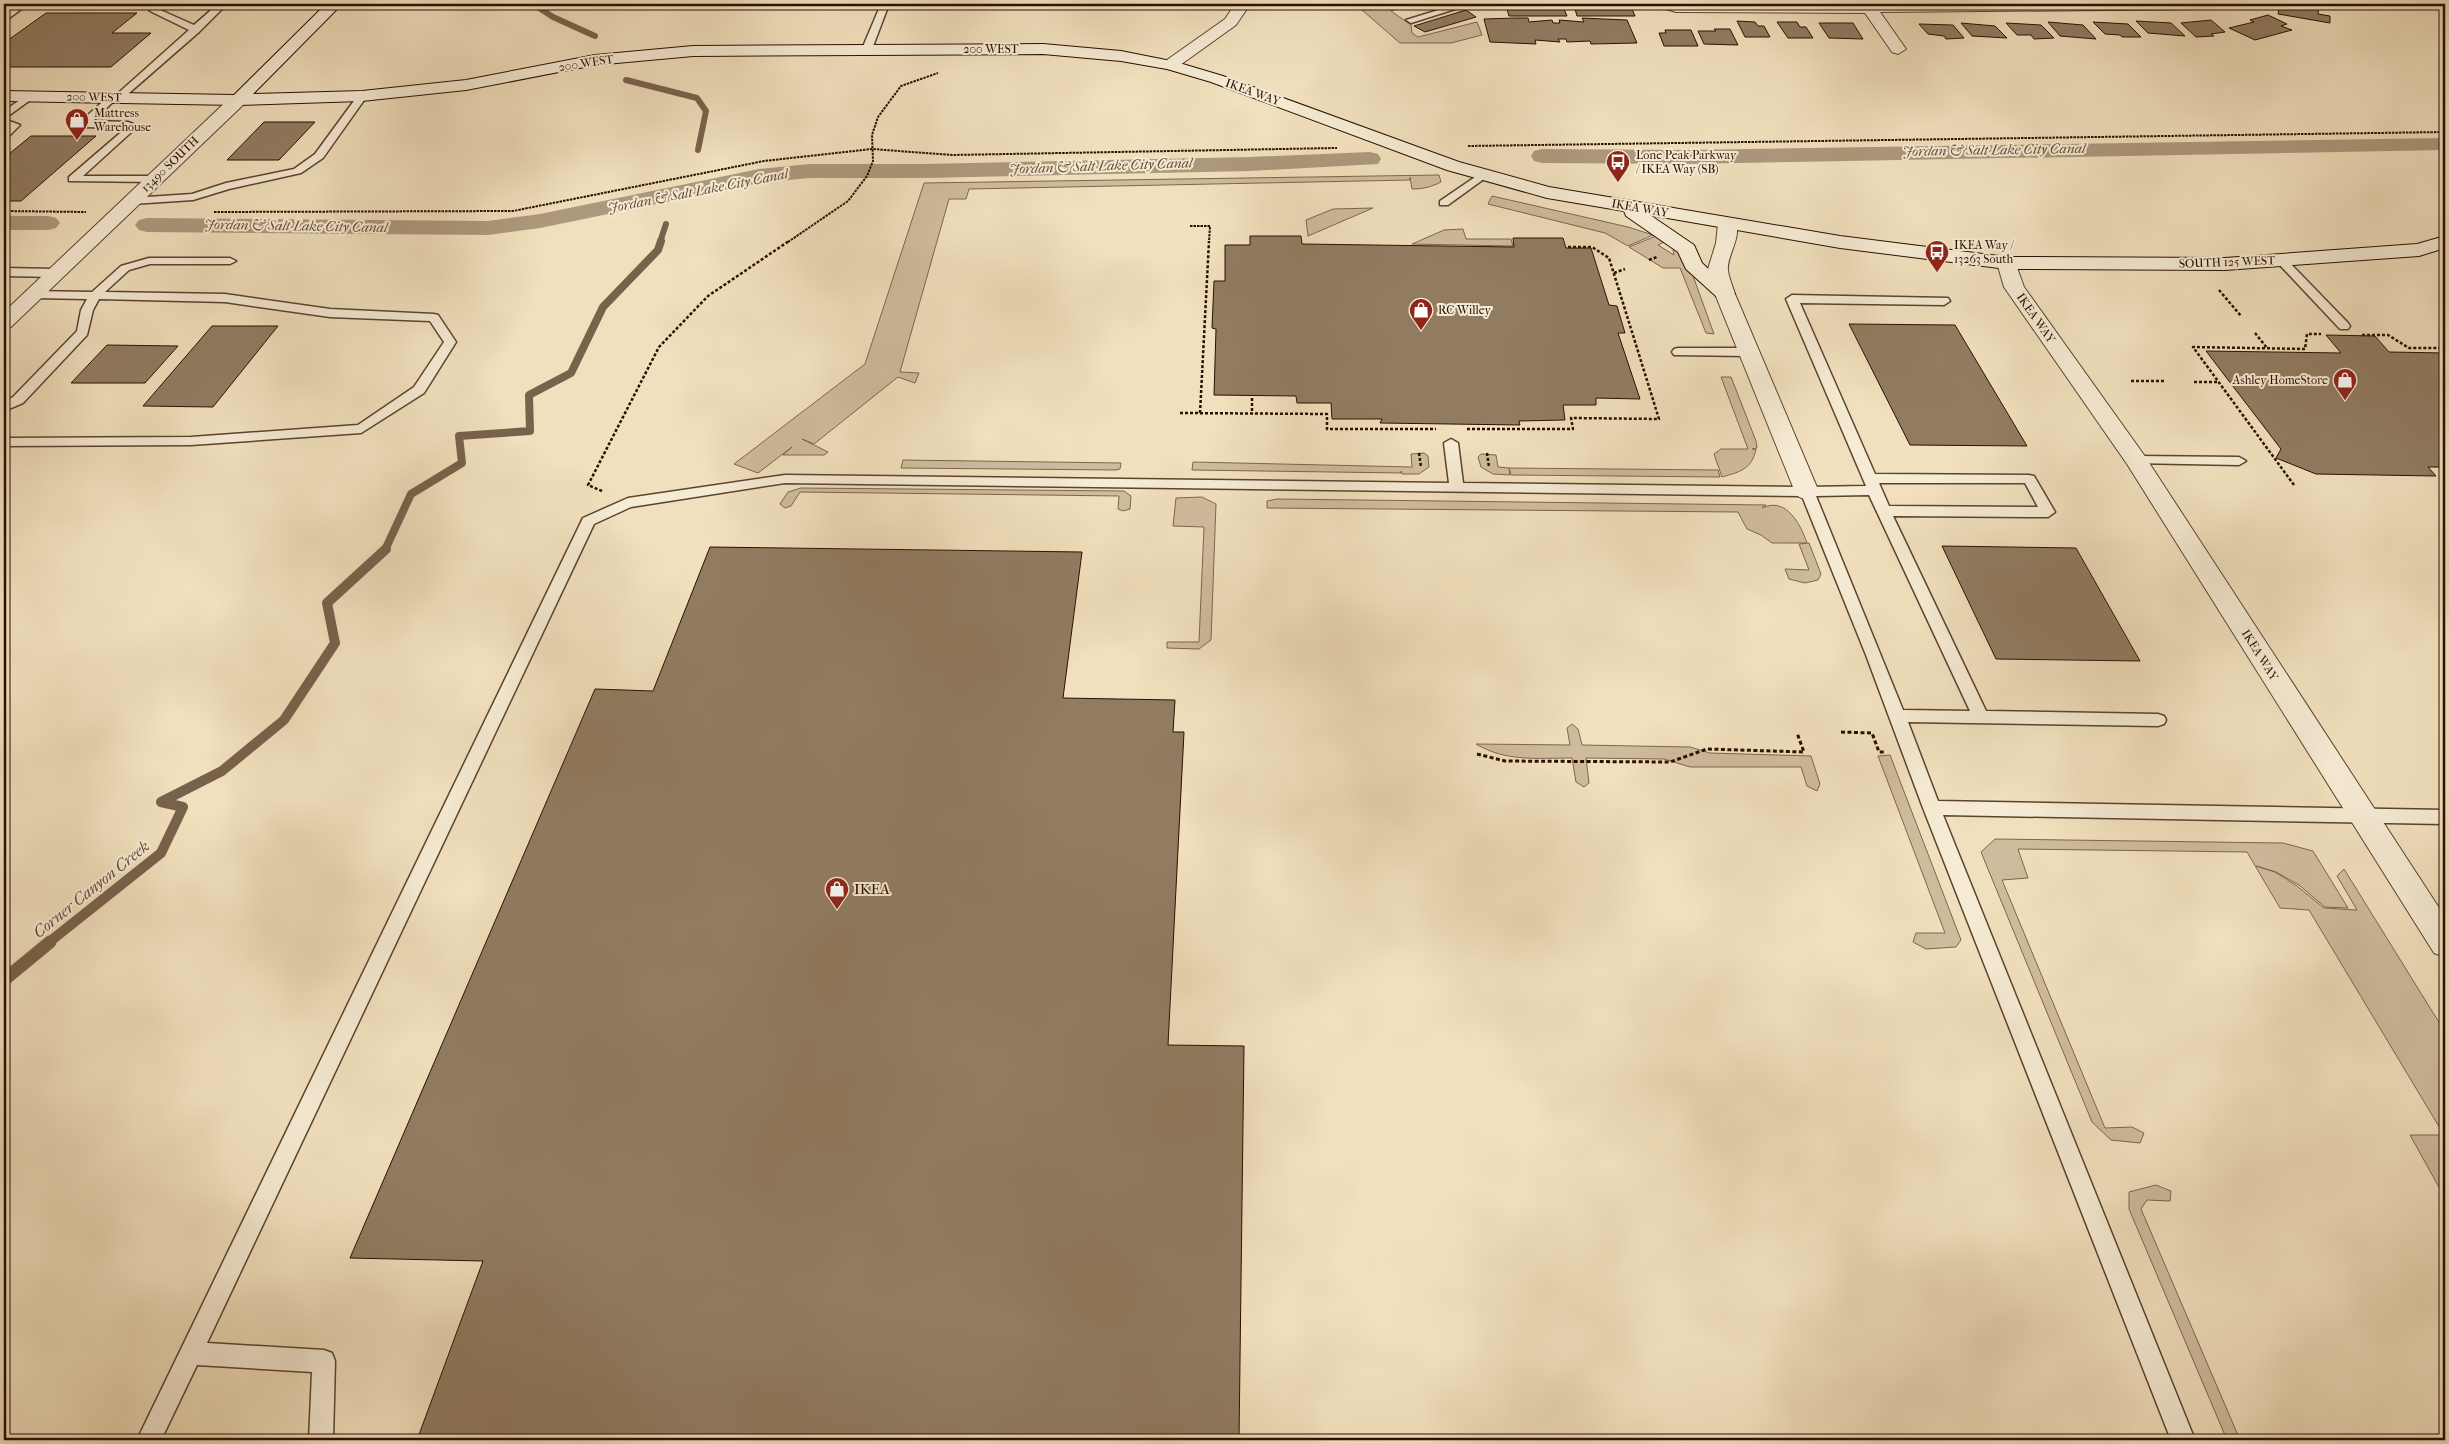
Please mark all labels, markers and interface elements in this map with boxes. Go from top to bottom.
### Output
street label: 200 WEST [963,42,1020,56]
street label: 200 WEST [558,52,615,74]
street label: IKEA WAY [1223,76,1283,109]
street label: 200 WEST [66,90,123,104]
place label: Mattress Warehouse [93,106,151,134]
shop icon: Mattress Warehouse [64,107,90,141]
street label: 13490 SOUTH [138,133,202,195]
water label: Jordan & Salt Lake City Canal [1902,140,2087,160]
place label: Lone Peak Parkway / IKEA Way (SB) [1635,148,1737,176]
bus stop icon: Lone Peak Parkway / IKEA Way (SB) [1605,149,1631,183]
water label: Jordan & Salt Lake City Canal [1009,154,1194,178]
water label: Jordan & Salt Lake City Canal [607,165,791,217]
street label: IKEA WAY [1610,196,1670,220]
water label: Jordan & Salt Lake City Canal [204,216,389,236]
place label: IKEA Way / 13263 South [1954,238,2014,266]
bus stop icon: IKEA Way / 13263 South [1924,239,1950,273]
street label: SOUTH 125 WEST [2179,253,2276,271]
street label: IKEA WAY [2014,290,2059,346]
shop icon: RC Willey [1408,297,1434,331]
place label: RC Willey [1438,303,1492,317]
shop icon: Ashley HomeStore [2332,367,2358,401]
place label: Ashley HomeStore [2231,373,2328,387]
street label: IKEA WAY [2239,627,2282,684]
water label: Corner Canyon Creek [29,836,153,942]
shop icon: IKEA [824,876,850,910]
place label: IKEA [854,880,890,898]

